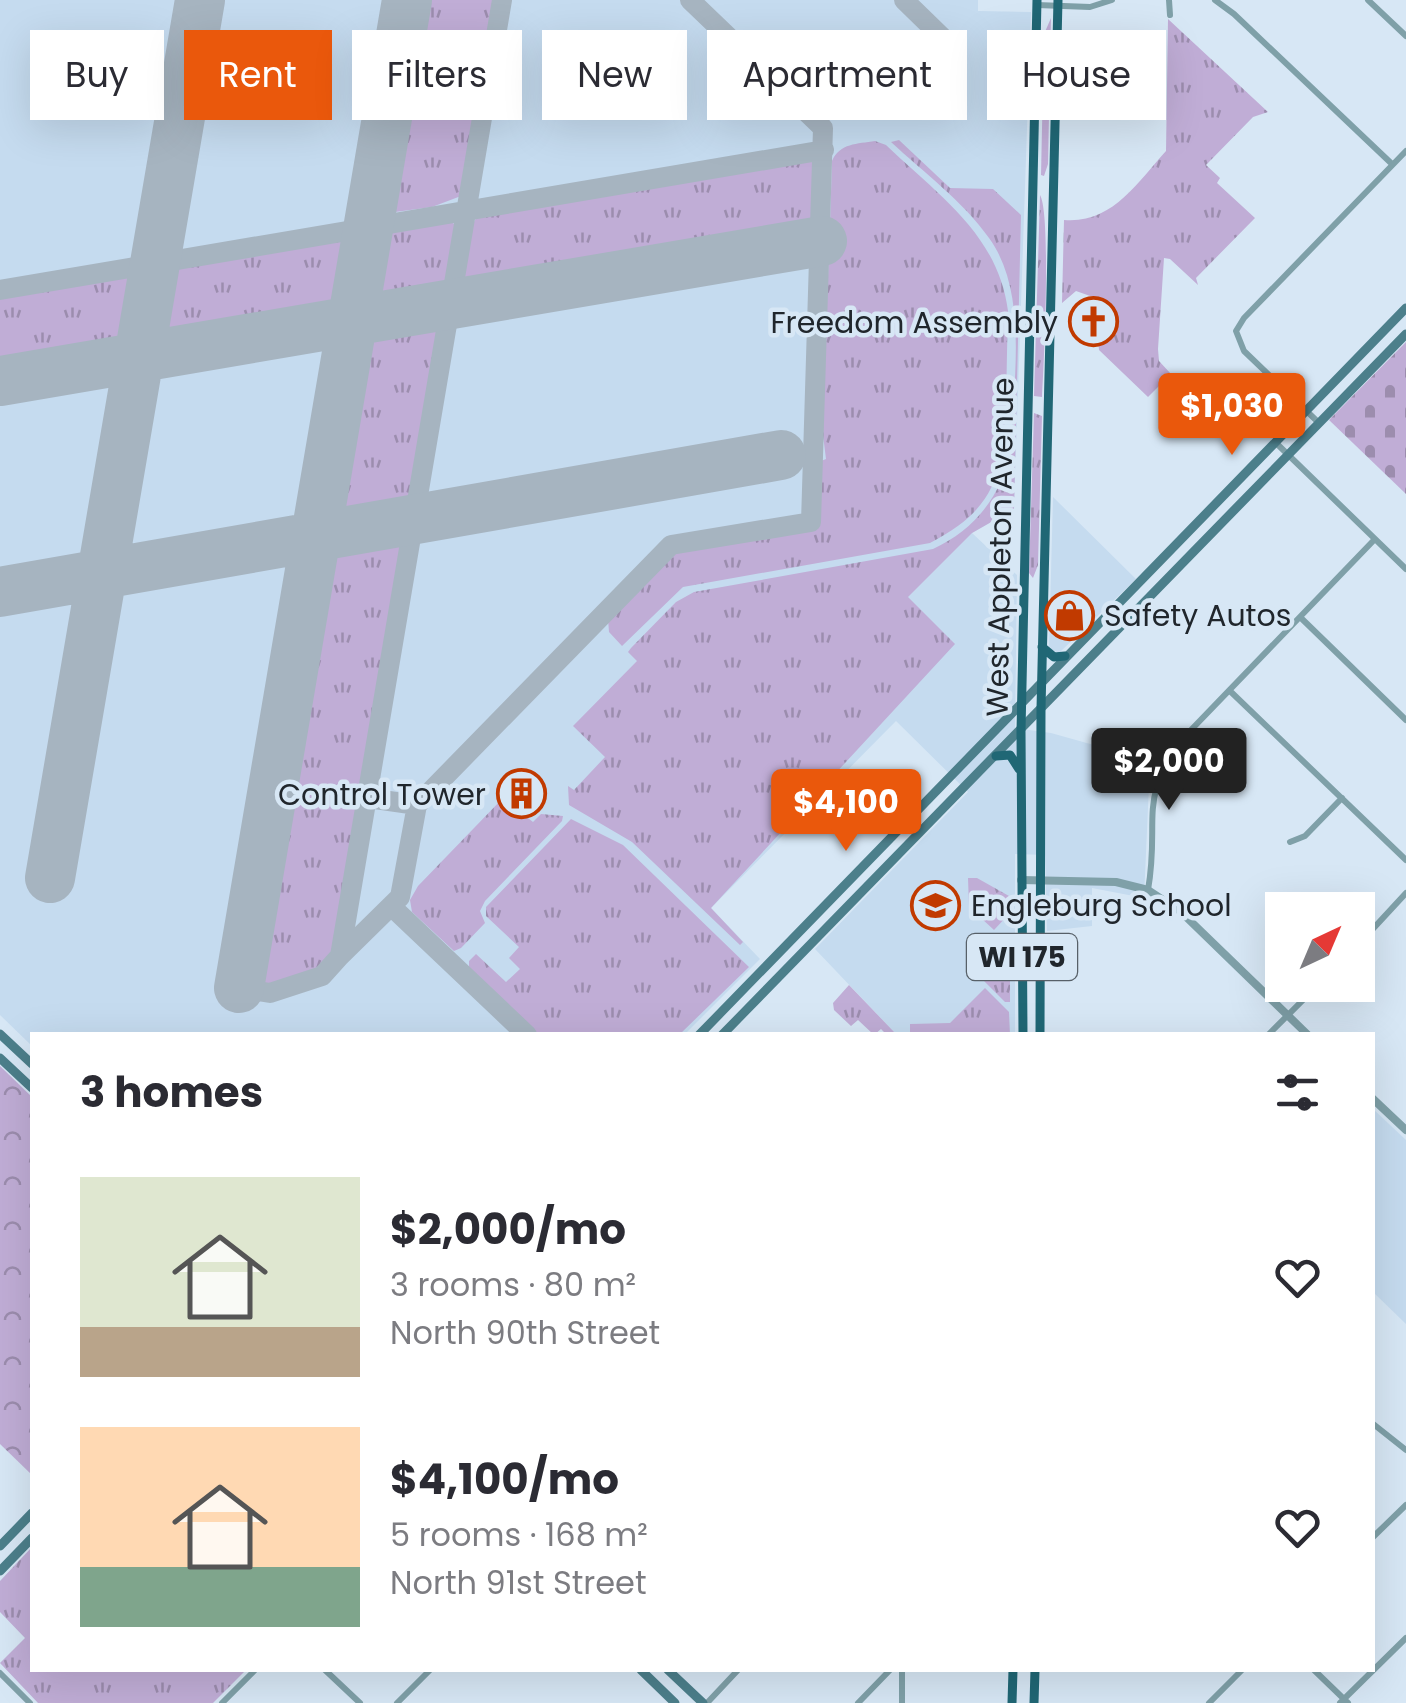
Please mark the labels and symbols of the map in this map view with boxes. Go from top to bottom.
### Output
church icon: Freedom Assembly [1067,296,1119,348]
place label: Freedom Assembly [771,301,1058,344]
pin: $1,030 [1151,373,1313,458]
street label: West Appleton Avenue [976,377,1024,717]
shop icon: Safety Autos [1043,589,1095,641]
place label: Safety Autos [1104,594,1291,637]
pin: $2,000 [1088,728,1250,813]
building icon: Control Tower [495,768,547,820]
pin: $4,100 [765,769,927,854]
place label: Control Tower [278,773,486,816]
school or university icon: Engleburg School [910,879,962,931]
place label: Engleburg School [971,884,1232,927]
north arrow [1265,892,1375,1002]
road number: WI 175 [967,934,1077,980]

